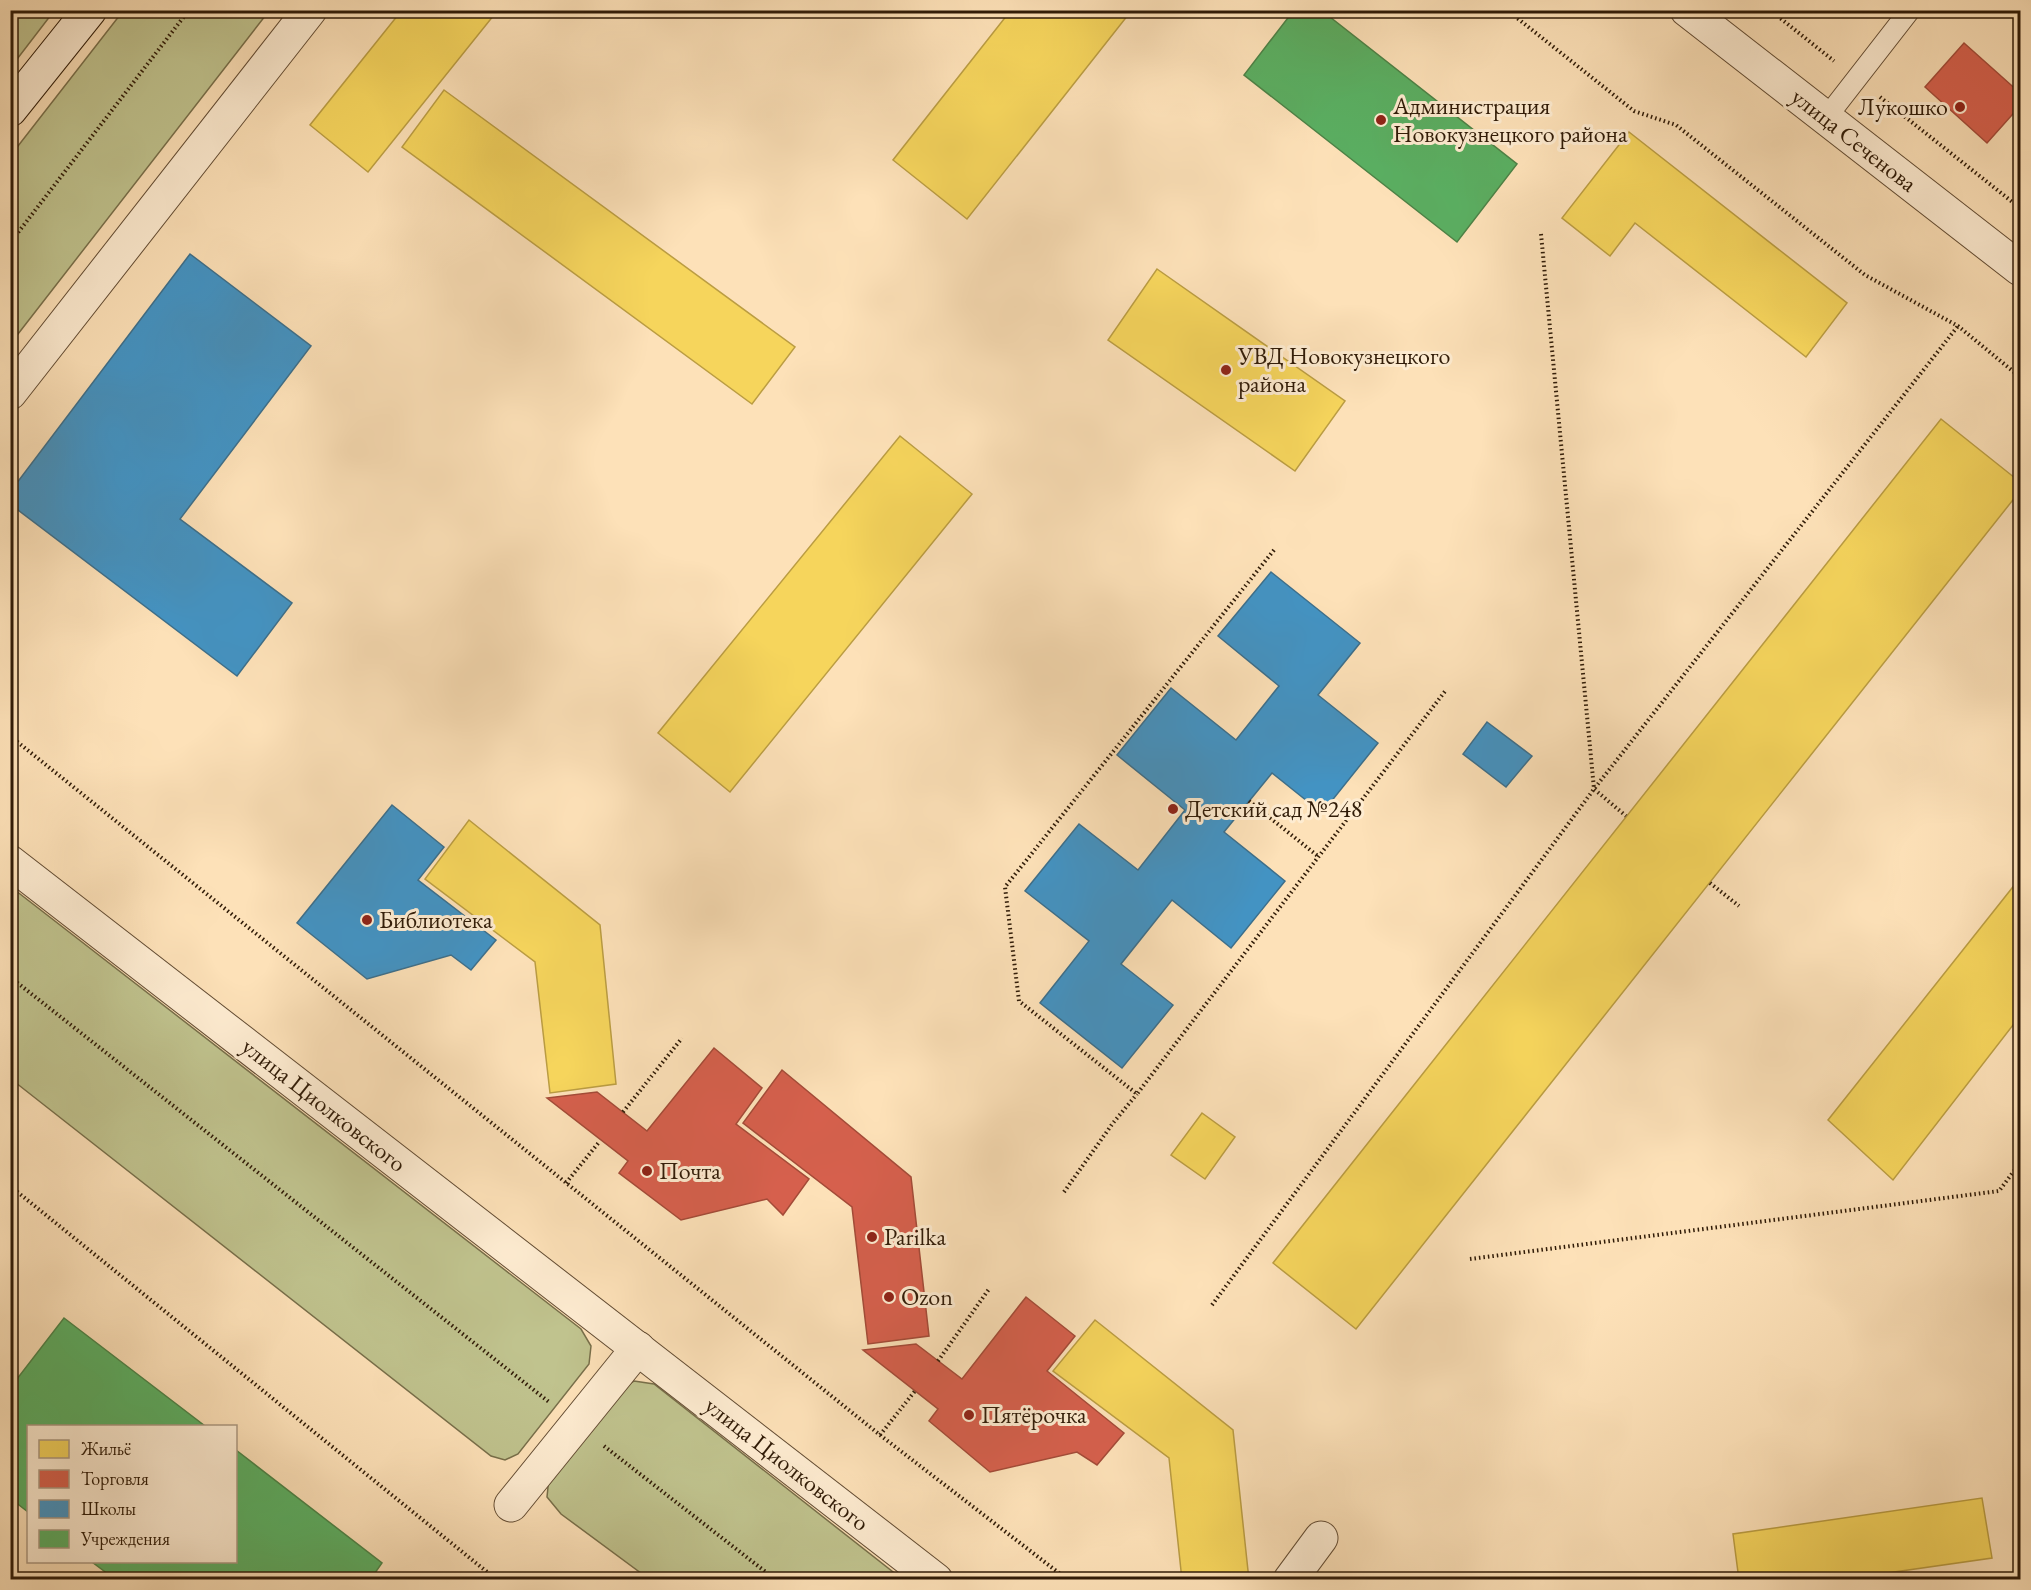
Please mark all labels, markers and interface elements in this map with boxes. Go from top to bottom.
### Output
street label: улица Сеченова [1785,81,1924,199]
place label: Администрация Новокузнецкого района [1392,90,1628,149]
place label: Лукошко [1858,91,1948,122]
marker: Лукошко [1953,100,1967,114]
marker: Администрация Новокузнецкого района [1374,113,1388,127]
place label: УВД Новокузнецкого района [1237,340,1450,399]
marker: УВД Новокузнецкого района [1219,363,1233,377]
place label: Детский сад №248 [1185,793,1362,824]
marker: Детский сад №248 [1166,802,1180,816]
place label: Библиотека [379,904,493,935]
marker: Библиотека [360,913,374,927]
street label: улица Циолковского [236,1031,413,1179]
place label: Почта [659,1155,721,1186]
marker: Почта [640,1164,654,1178]
place label: Parilka [884,1221,947,1252]
marker: Parilka [865,1230,879,1244]
place label: Ozon [901,1281,953,1312]
marker: Ozon [882,1290,896,1304]
street label: улица Циолковского [699,1390,876,1538]
place label: Пятёрочка [981,1399,1087,1430]
marker: Пятёрочка [962,1408,976,1422]
legend [27,1425,237,1563]
text: Жильё [80,1437,131,1460]
text: Торговля [81,1467,149,1490]
text: Школы [81,1497,136,1520]
text: Учреждения [80,1527,170,1550]

